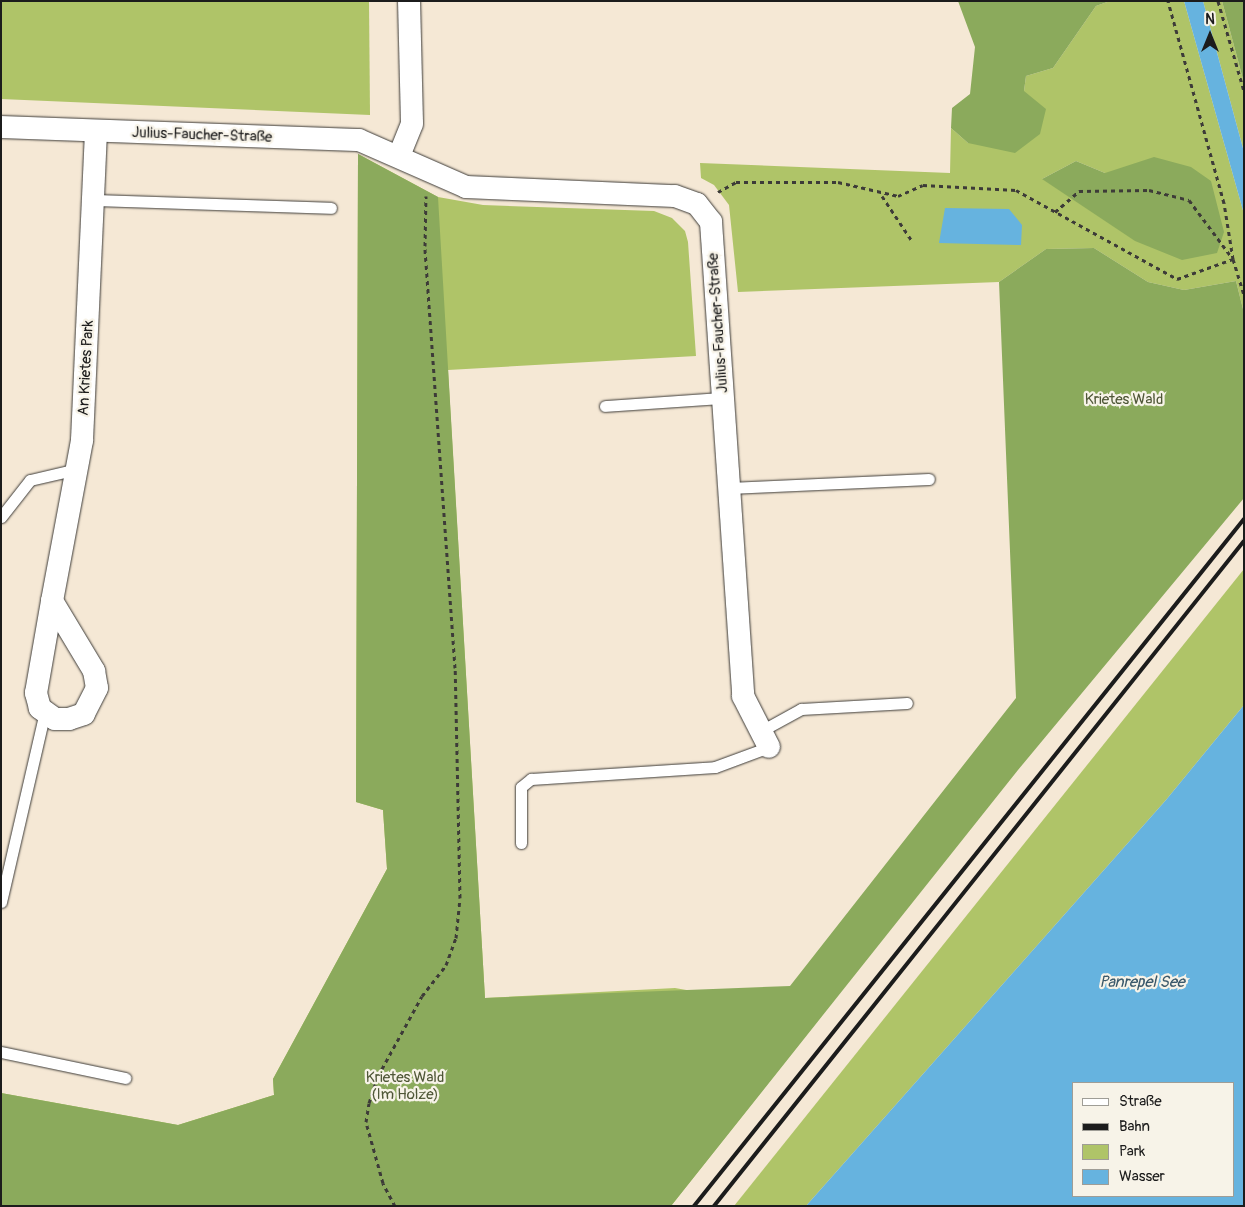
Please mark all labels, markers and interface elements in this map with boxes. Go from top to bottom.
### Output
north arrow [1185,10,1235,60]
text: N [1205,11,1215,28]
street label: Julius-Faucher-Straße [132,124,272,146]
street label: Julius-Faucher-Straße [704,252,732,394]
street label: An Krietes Park [75,320,97,416]
park label: Krietes Wald [1085,391,1163,409]
water label: Panrepel See [1099,972,1185,992]
park label: Krietes Wald (Im Holze) [366,1068,444,1103]
legend [1072,1082,1235,1197]
text: Straße [1119,1092,1162,1111]
text: Bahn [1119,1117,1150,1136]
text: Park [1119,1142,1145,1161]
text: Wasser [1119,1167,1165,1186]

